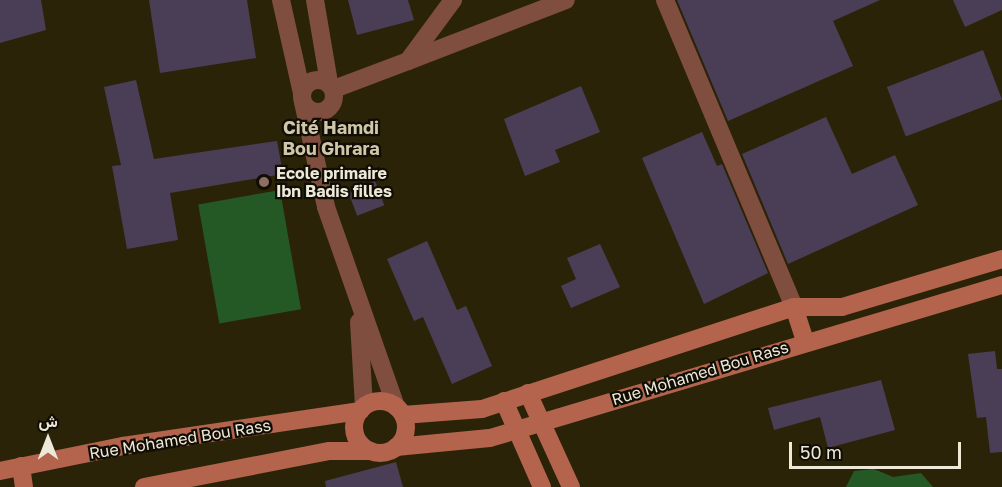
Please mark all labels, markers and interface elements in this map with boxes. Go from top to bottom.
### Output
district label: Cité Hamdi Bou Ghrara [282,117,380,160]
place label: Ecole primaire Ibn Badis filles [276,163,392,201]
marker: Ecole primaire Ibn Badis filles [257,175,271,189]
street label: Rue Mohamed Bou Rass [609,337,791,409]
north arrow [18,409,78,469]
text: ش [38,411,58,431]
street label: Rue Mohamed Bou Rass [88,415,272,463]
scale bar [792,430,964,468]
text: 50 m [800,441,842,463]

